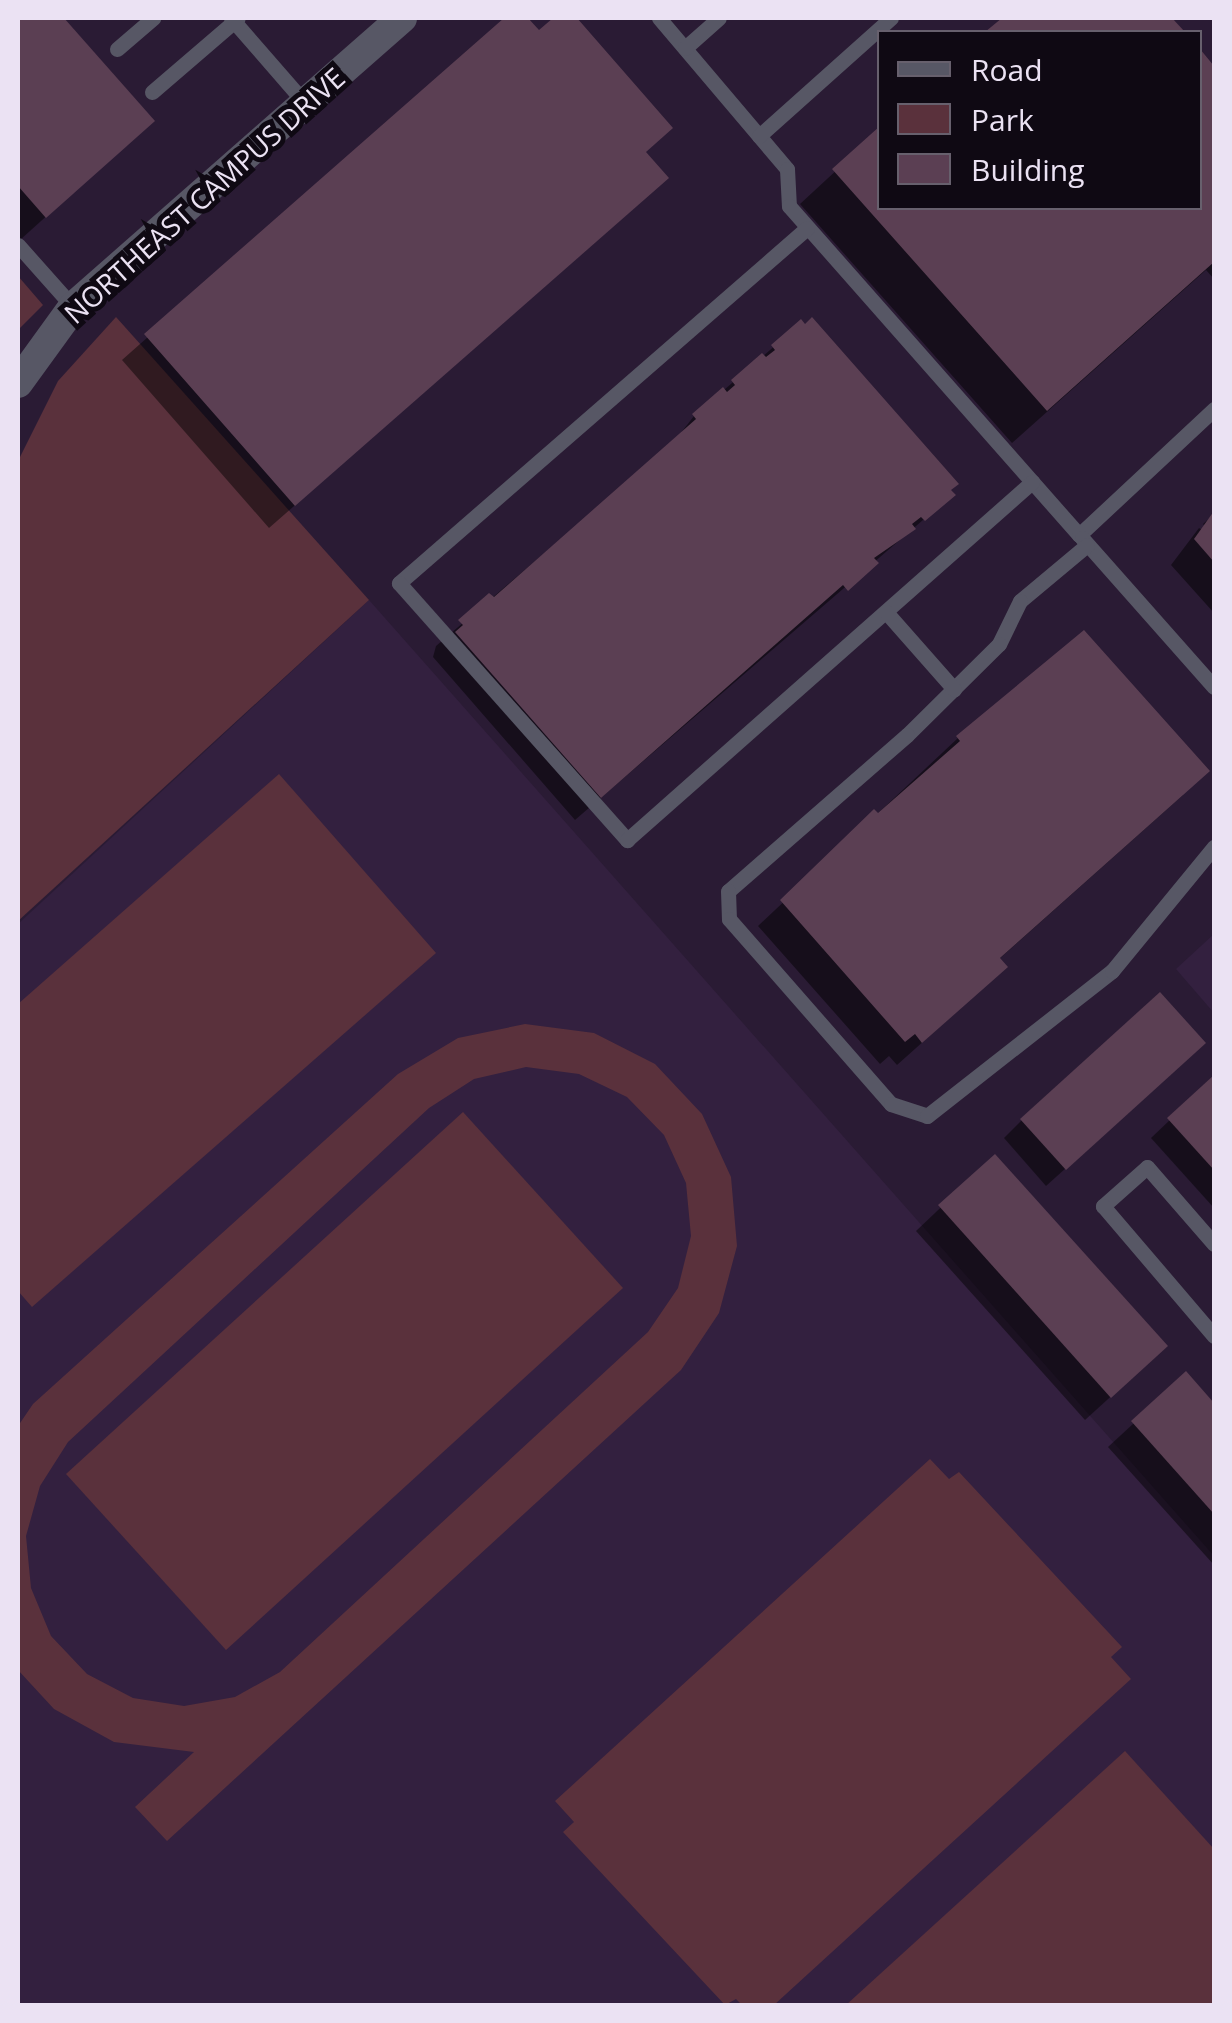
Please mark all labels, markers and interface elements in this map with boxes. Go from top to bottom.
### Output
legend [877,30,1202,210]
text: Road [971,49,1043,90]
street label: NORTHEAST CAMPUS DRIVE [57,60,351,330]
text: Park [971,99,1034,140]
text: Building [971,149,1085,190]

